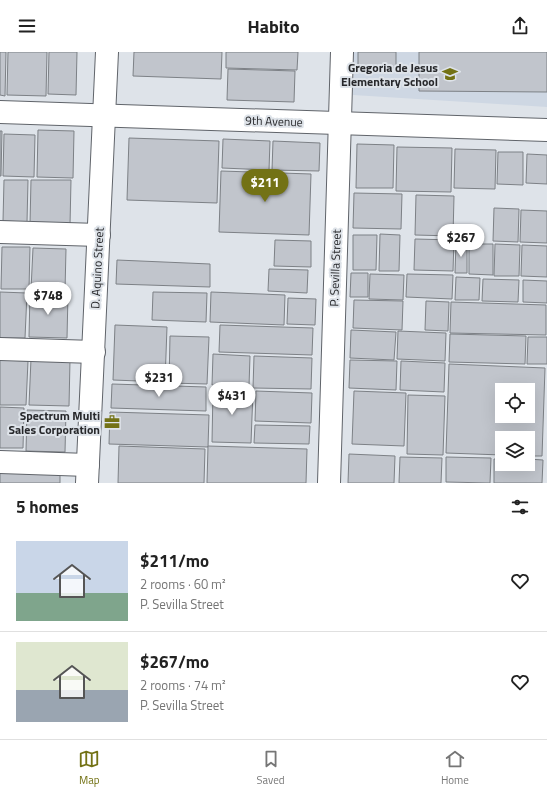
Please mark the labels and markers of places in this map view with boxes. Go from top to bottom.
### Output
place label: Gregoria de Jesus Elementary School [341,58,438,91]
school or university icon: Gregoria de Jesus Elementary School [441,65,459,83]
pin: $211 [241,169,289,203]
pin: $267 [437,224,485,258]
pin: $748 [24,282,72,316]
pin: $231 [135,364,183,398]
pin: $431 [208,382,256,416]
place label: Spectrum Multi Sales Corporation [8,406,100,439]
office icon: Spectrum Multi Sales Corporation [103,413,121,431]

